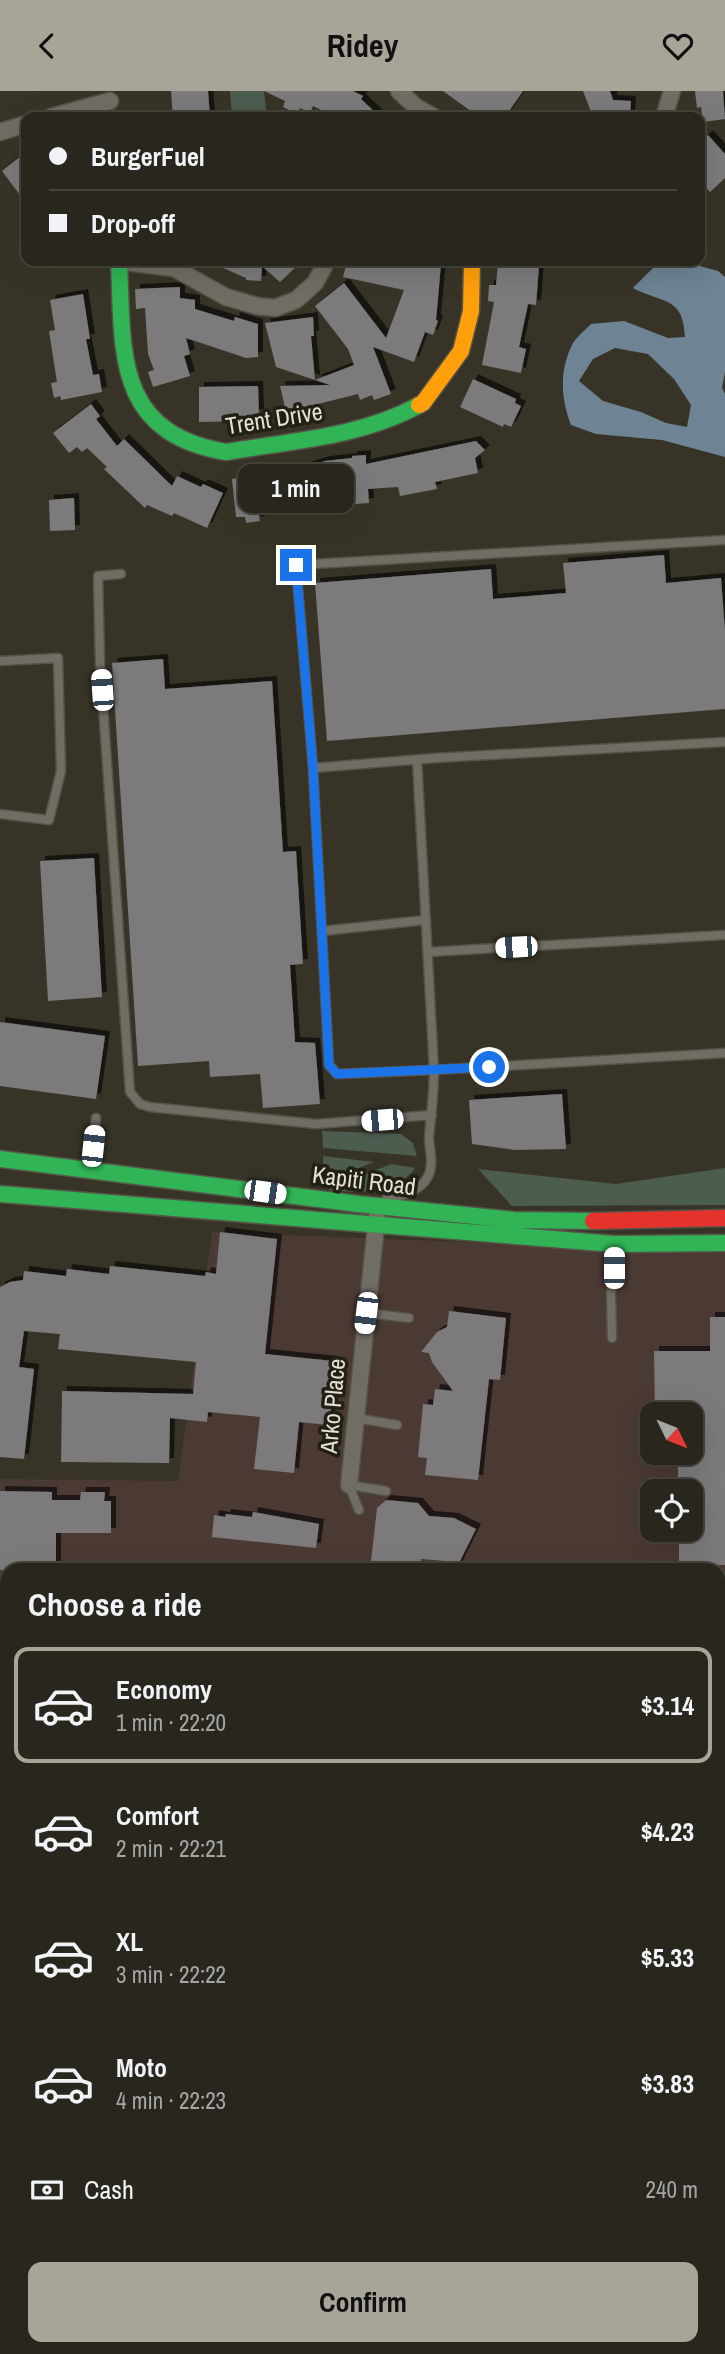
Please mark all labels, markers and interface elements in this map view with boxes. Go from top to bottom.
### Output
text: Ridey [327,24,398,67]
icon: back [28,27,66,65]
icon: heart [659,27,697,65]
text: BurgerFuel [91,139,205,174]
text: Drop-off [91,206,175,241]
street label: Trent Drive [223,395,325,441]
callout: 1 min [238,463,354,512]
text: 1 min [271,473,321,504]
route end [280,549,312,581]
car [91,668,114,712]
car [495,935,538,959]
route start [473,1051,505,1083]
car [361,1108,404,1132]
car [81,1124,106,1168]
street label: Kapiti Road [311,1158,418,1202]
car [243,1179,288,1205]
car [604,1247,625,1289]
car [354,1291,379,1335]
street label: Arko Place [312,1357,352,1456]
north arrow [640,1402,704,1465]
map controls [640,1402,703,1542]
button: locate [640,1479,703,1542]
text: Choose a ride [28,1583,202,1626]
text: Economy [116,1672,212,1707]
icon: car [32,1674,95,1737]
text: $3.14 [641,1688,694,1723]
text: 1 min · 22:20 [116,1707,226,1738]
text: Comfort [116,1798,199,1833]
icon: car [32,1800,95,1863]
text: $4.23 [641,1814,694,1849]
text: 2 min · 22:21 [116,1833,226,1864]
text: XL [116,1924,143,1959]
icon: car [32,1926,95,1989]
text: $5.33 [641,1940,694,1975]
text: 3 min · 22:22 [116,1959,226,1990]
text: Moto [116,2050,167,2085]
icon: car [32,2052,95,2115]
text: $3.83 [641,2066,694,2101]
text: 4 min · 22:23 [116,2085,226,2116]
icon: cash [28,2171,66,2209]
text: Cash [84,2172,134,2207]
text: 240 m [646,2174,698,2205]
button: Confirm [28,2262,698,2342]

